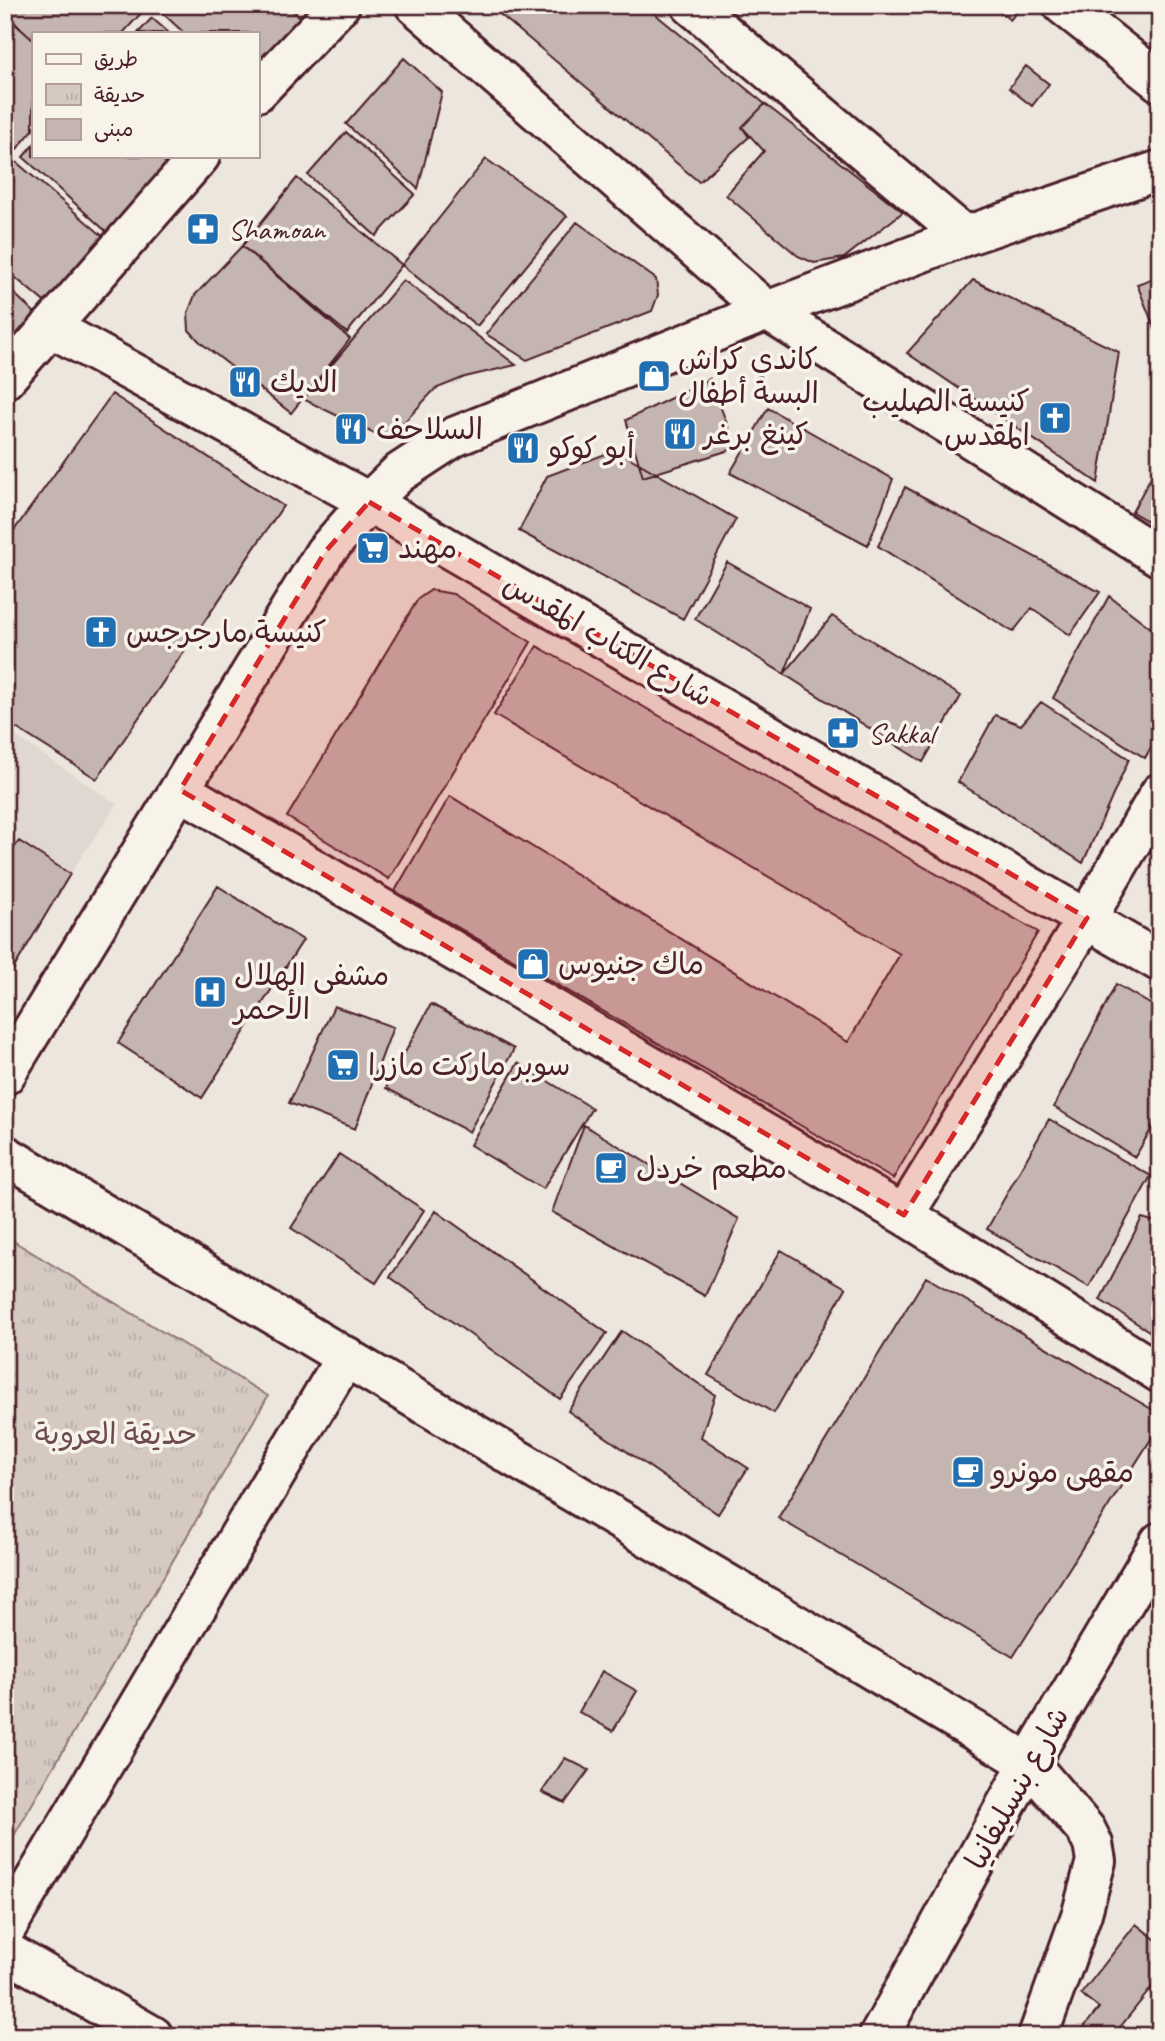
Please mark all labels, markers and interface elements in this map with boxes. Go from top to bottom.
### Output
legend [32,32,259,158]
text: طريق [94,46,138,72]
text: حديقة [94,82,145,108]
text: مبنى [94,116,133,143]
pharmacy icon: Shamoan [184,210,222,248]
place label: Shamoan [228,210,326,248]
place label: كاندي كراش البسة أطفال [678,340,819,412]
shop icon: كاندي كراش البسة أطفال [635,357,673,395]
restaurant icon: الديك [226,363,264,401]
place label: الديك [270,363,338,401]
place label: كنيسة الصليب المقدس [862,382,1030,454]
church icon: كنيسة الصليب المقدس [1036,399,1074,437]
restaurant icon: السلاحف [332,410,370,448]
place label: السلاحف [376,410,483,448]
restaurant icon: كينغ برغر [661,415,699,453]
place label: كينغ برغر [701,415,809,455]
restaurant icon: أبو كوكو [504,429,542,467]
place label: أبو كوكو [546,429,634,467]
supermarket icon: مهند [354,529,392,567]
place label: مهند [398,529,457,567]
street label: شارع الكتاب المقدس [495,565,720,717]
church icon: كنيسة مارجرجس [82,613,120,651]
place label: كنيسة مارجرجس [126,613,327,651]
pharmacy icon: Sakkal [824,714,862,752]
place label: Sakkal [868,714,939,752]
shop icon: ماك جنيوس [514,945,552,983]
place label: ماك جنيوس [558,945,704,983]
place label: مشفى الهلال الأحمر [231,956,389,1028]
hospital icon: مشفى الهلال الأحمر [191,973,229,1011]
supermarket icon: سوبر ماركت مازرا [324,1046,362,1084]
place label: سوبر ماركت مازرا [368,1046,570,1084]
cafe icon: مطعم خردل [592,1149,630,1187]
place label: مطعم خردل [636,1149,787,1190]
park label: حديقة العروبة [35,1415,197,1453]
cafe icon: مقهى مونرو [949,1453,987,1491]
place label: مقهى مونرو [990,1453,1134,1492]
street label: شارع بنسليفانيا [957,1700,1079,1877]

